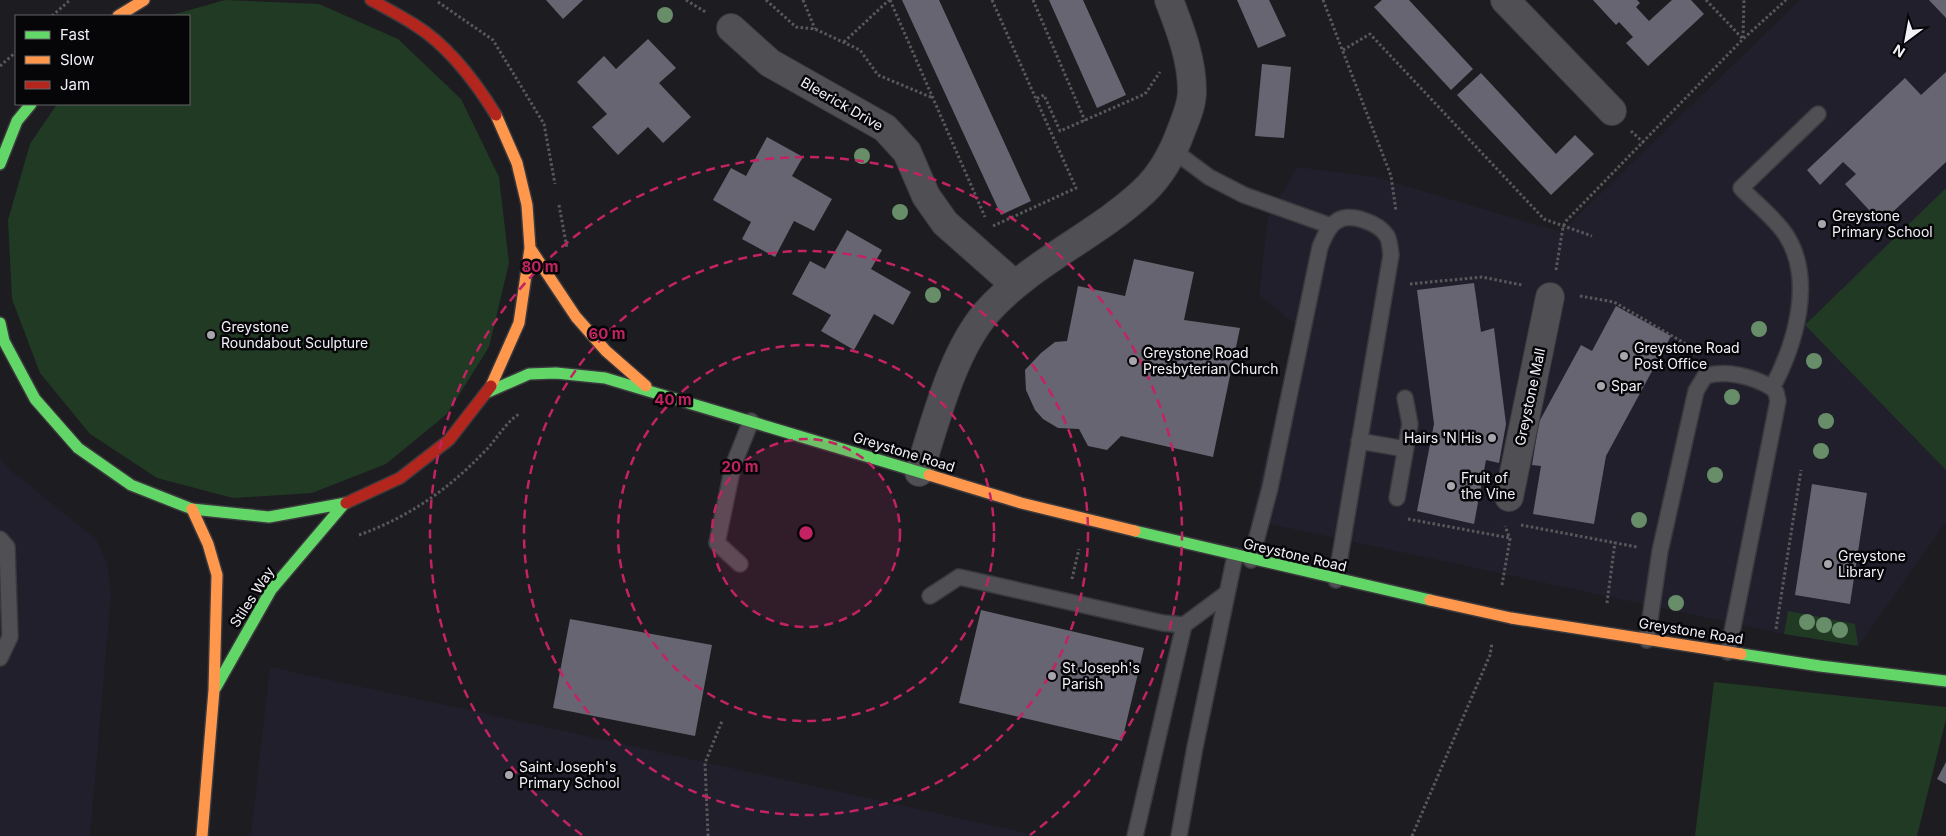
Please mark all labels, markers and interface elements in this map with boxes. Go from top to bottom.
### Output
legend [15,15,190,105]
north arrow [1881,15,1931,65]
text: Fast [60,25,90,44]
text: N [1890,41,1908,61]
text: Slow [60,50,94,69]
street label: Bleerick Drive [798,73,886,134]
text: Jam [60,75,90,94]
place label: Greystone Primary School [1832,207,1933,240]
marker: Greystone Primary School [1816,218,1828,230]
text: 80 m [521,257,559,276]
place label: Greystone Roundabout Sculpture [221,318,368,351]
text: 60 m [588,324,626,343]
marker: Greystone Roundabout Sculpture [205,329,217,341]
place label: Greystone Road Post Office [1634,339,1740,372]
place label: Greystone Road Presbyterian Church [1143,344,1279,377]
street label: Greystone Mall [1511,347,1548,447]
marker: Greystone Road Post Office [1618,350,1630,362]
marker: Greystone Road Presbyterian Church [1127,355,1139,367]
place label: Spar [1611,377,1642,394]
marker: Spar [1595,380,1607,392]
text: 40 m [654,390,692,409]
street label: Greystone Road [851,428,957,475]
place label: Hairs 'N His [1404,429,1482,446]
marker: Hairs 'N His [1486,432,1498,444]
text: 20 m [722,457,758,476]
place label: Fruit of the Vine [1461,469,1515,502]
marker: Fruit of the Vine [1445,480,1457,492]
centre of rings [797,524,815,542]
street label: Greystone Road [1242,534,1348,575]
place label: Greystone Library [1838,547,1906,580]
marker: Greystone Library [1822,558,1834,570]
street label: Stiles Way [226,563,277,630]
street label: Greystone Road [1638,614,1745,647]
place label: St Joseph's Parish [1062,659,1140,692]
marker: St Joseph's Parish [1046,670,1058,682]
place label: Saint Joseph's Primary School [519,758,620,791]
marker: Saint Joseph's Primary School [503,769,515,781]

